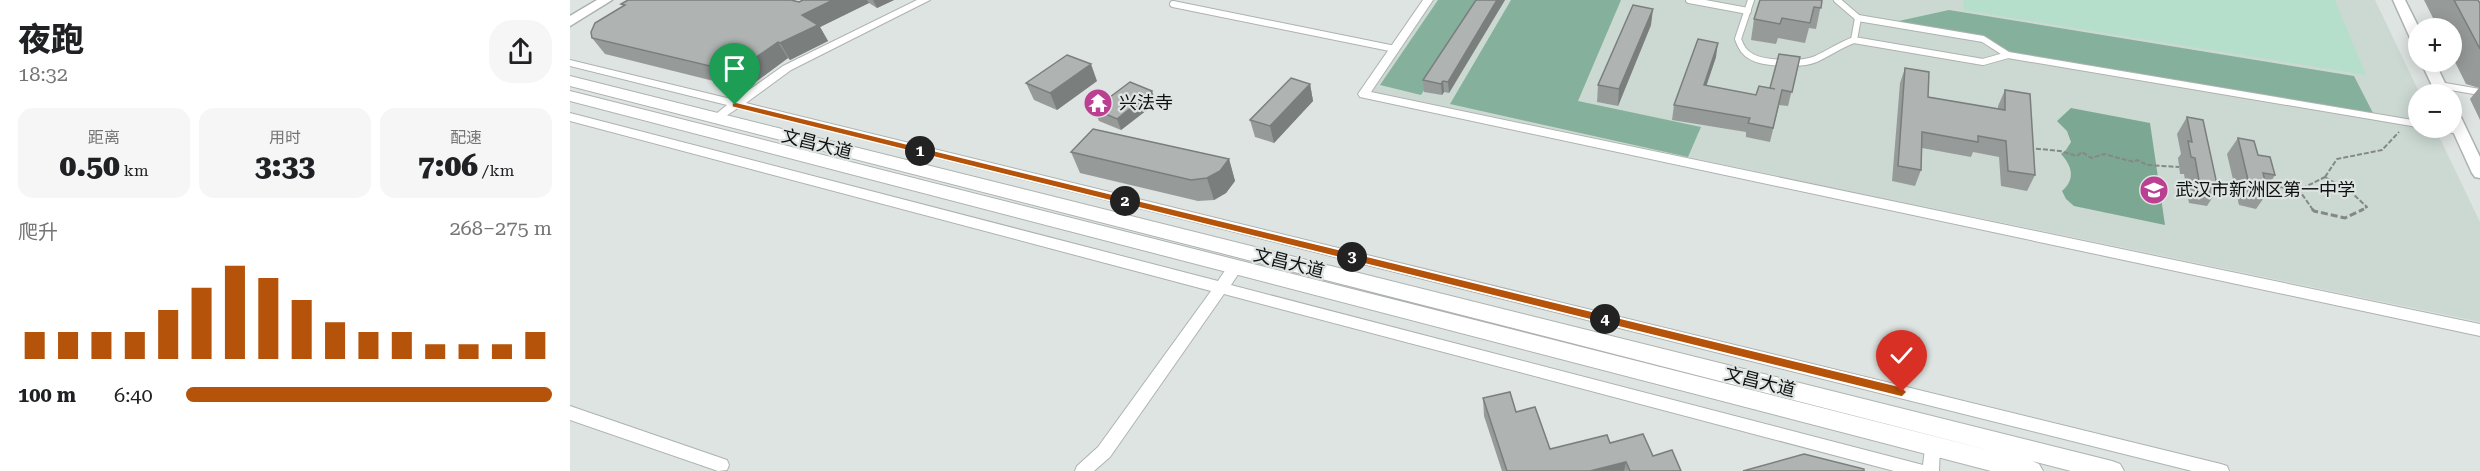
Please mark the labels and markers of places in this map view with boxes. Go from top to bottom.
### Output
pin [709,43,760,105]
temple icon: 兴法寺 [1082,87,1114,119]
place label: 兴法寺 [1119,92,1173,113]
pin: 1 [905,136,935,166]
school or university icon: 武汉市新洲区第一中学 [2138,174,2170,206]
place label: 武汉市新洲区第一中学 [2175,179,2355,200]
pin: 2 [1110,186,1140,216]
pin: 3 [1337,242,1367,272]
pin: 4 [1590,304,1620,334]
pin [1876,330,1927,392]

